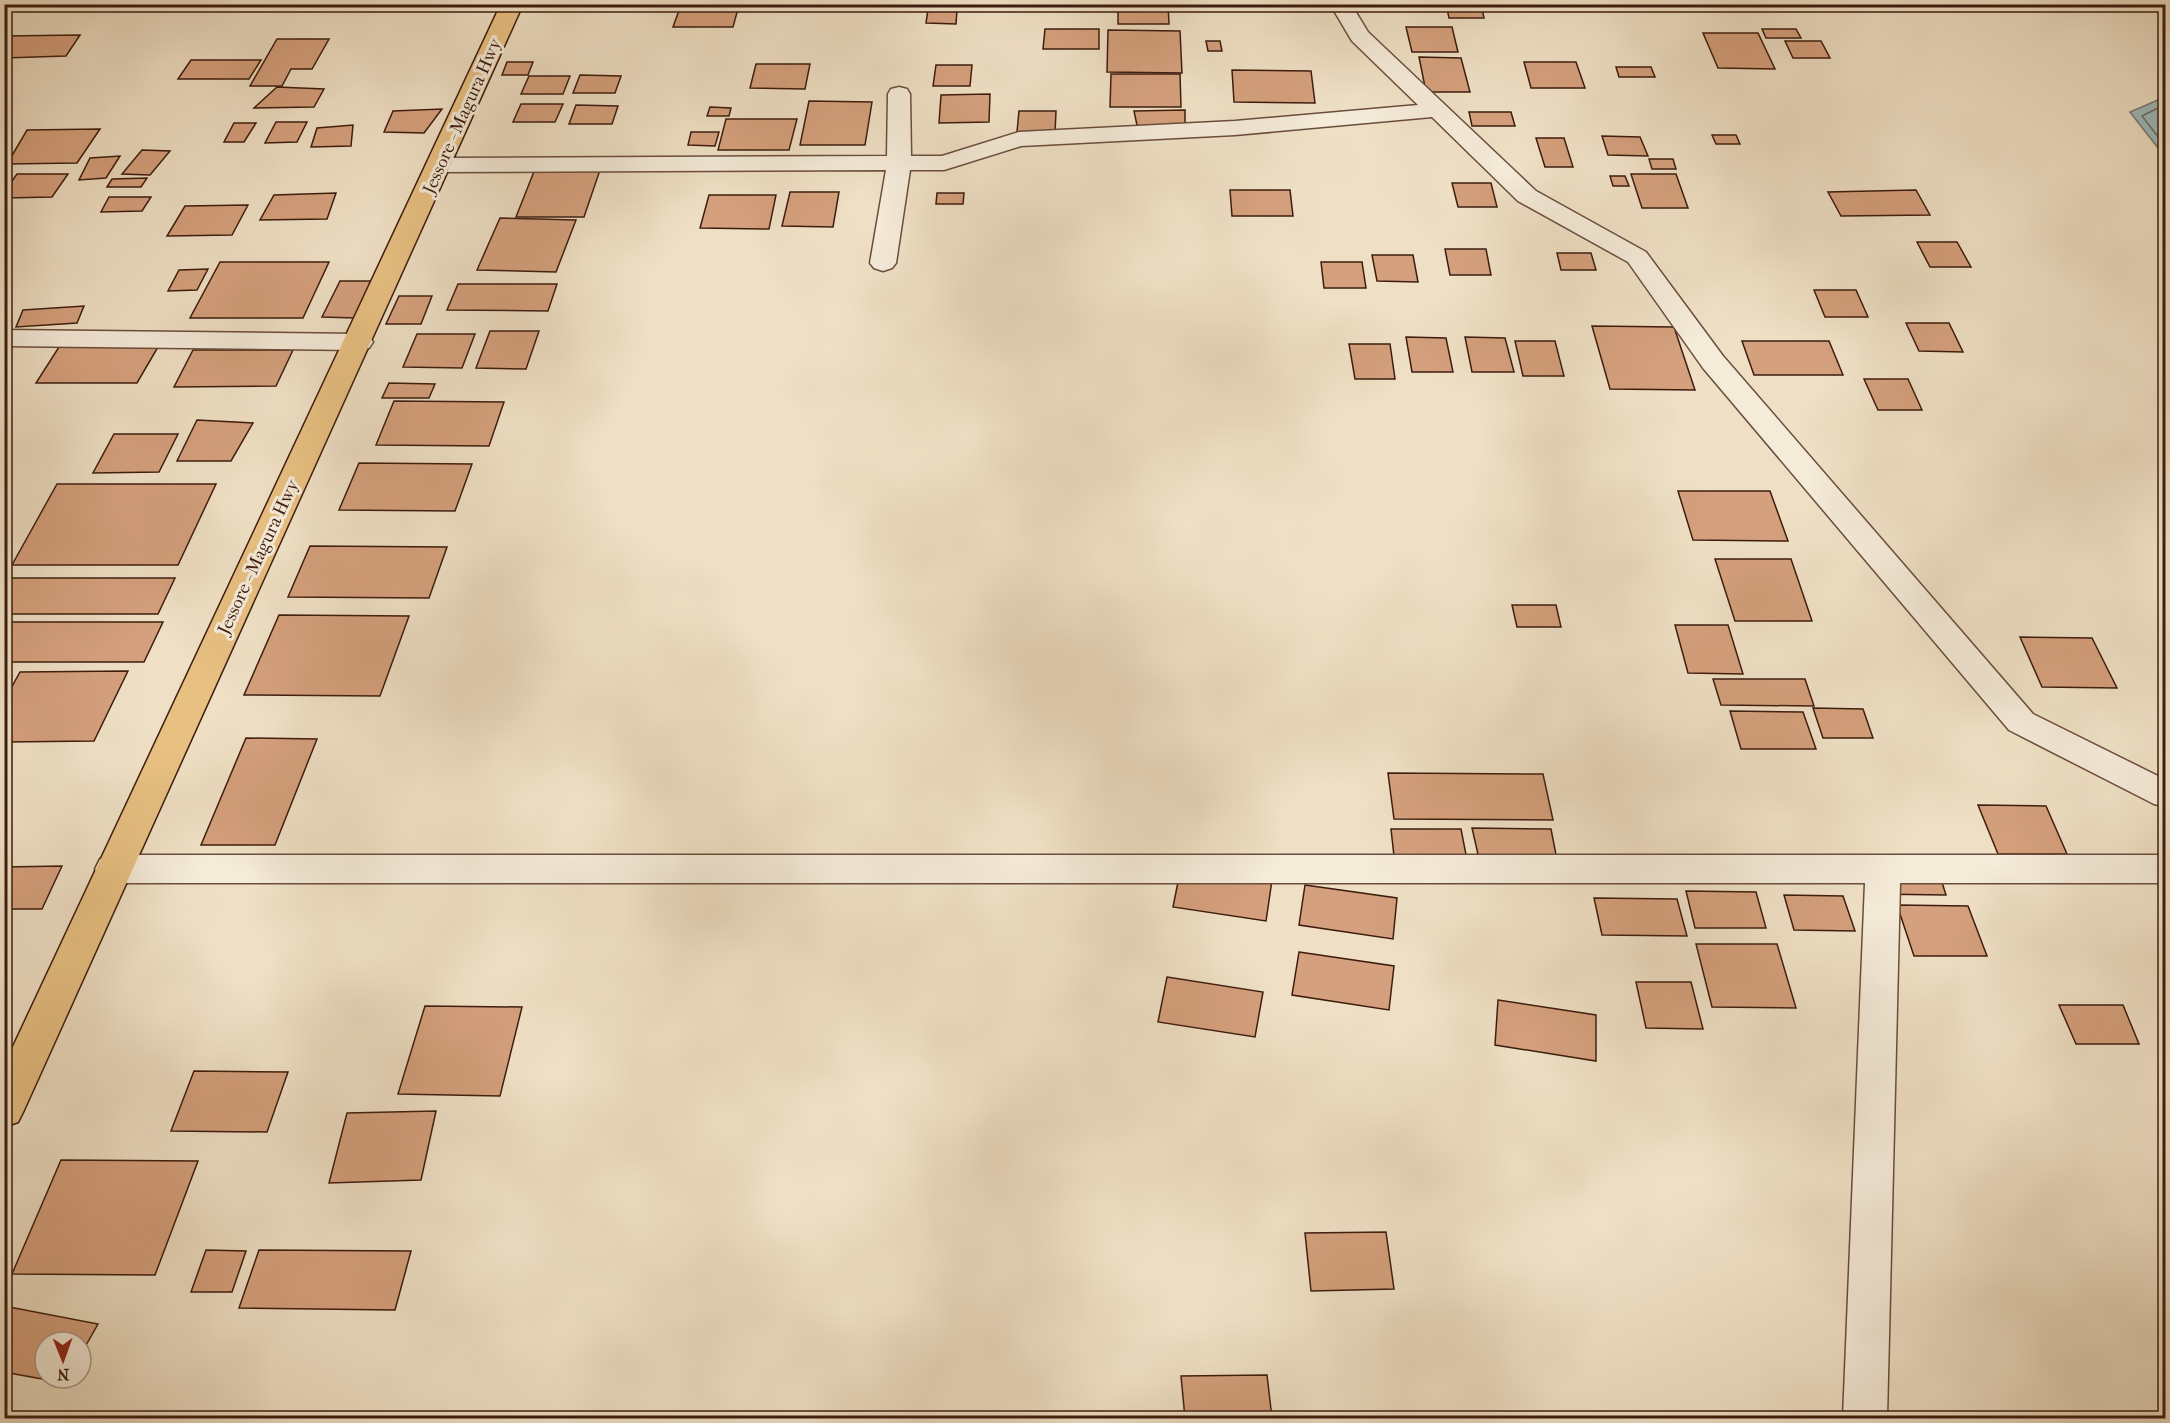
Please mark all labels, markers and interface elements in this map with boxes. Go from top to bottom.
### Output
street label: Jessore - Magura Hwy [418,34,507,199]
street label: Jessore - Magura Hwy [213,475,304,640]
north arrow [33,1330,93,1390]
text: N [56,1365,69,1384]

